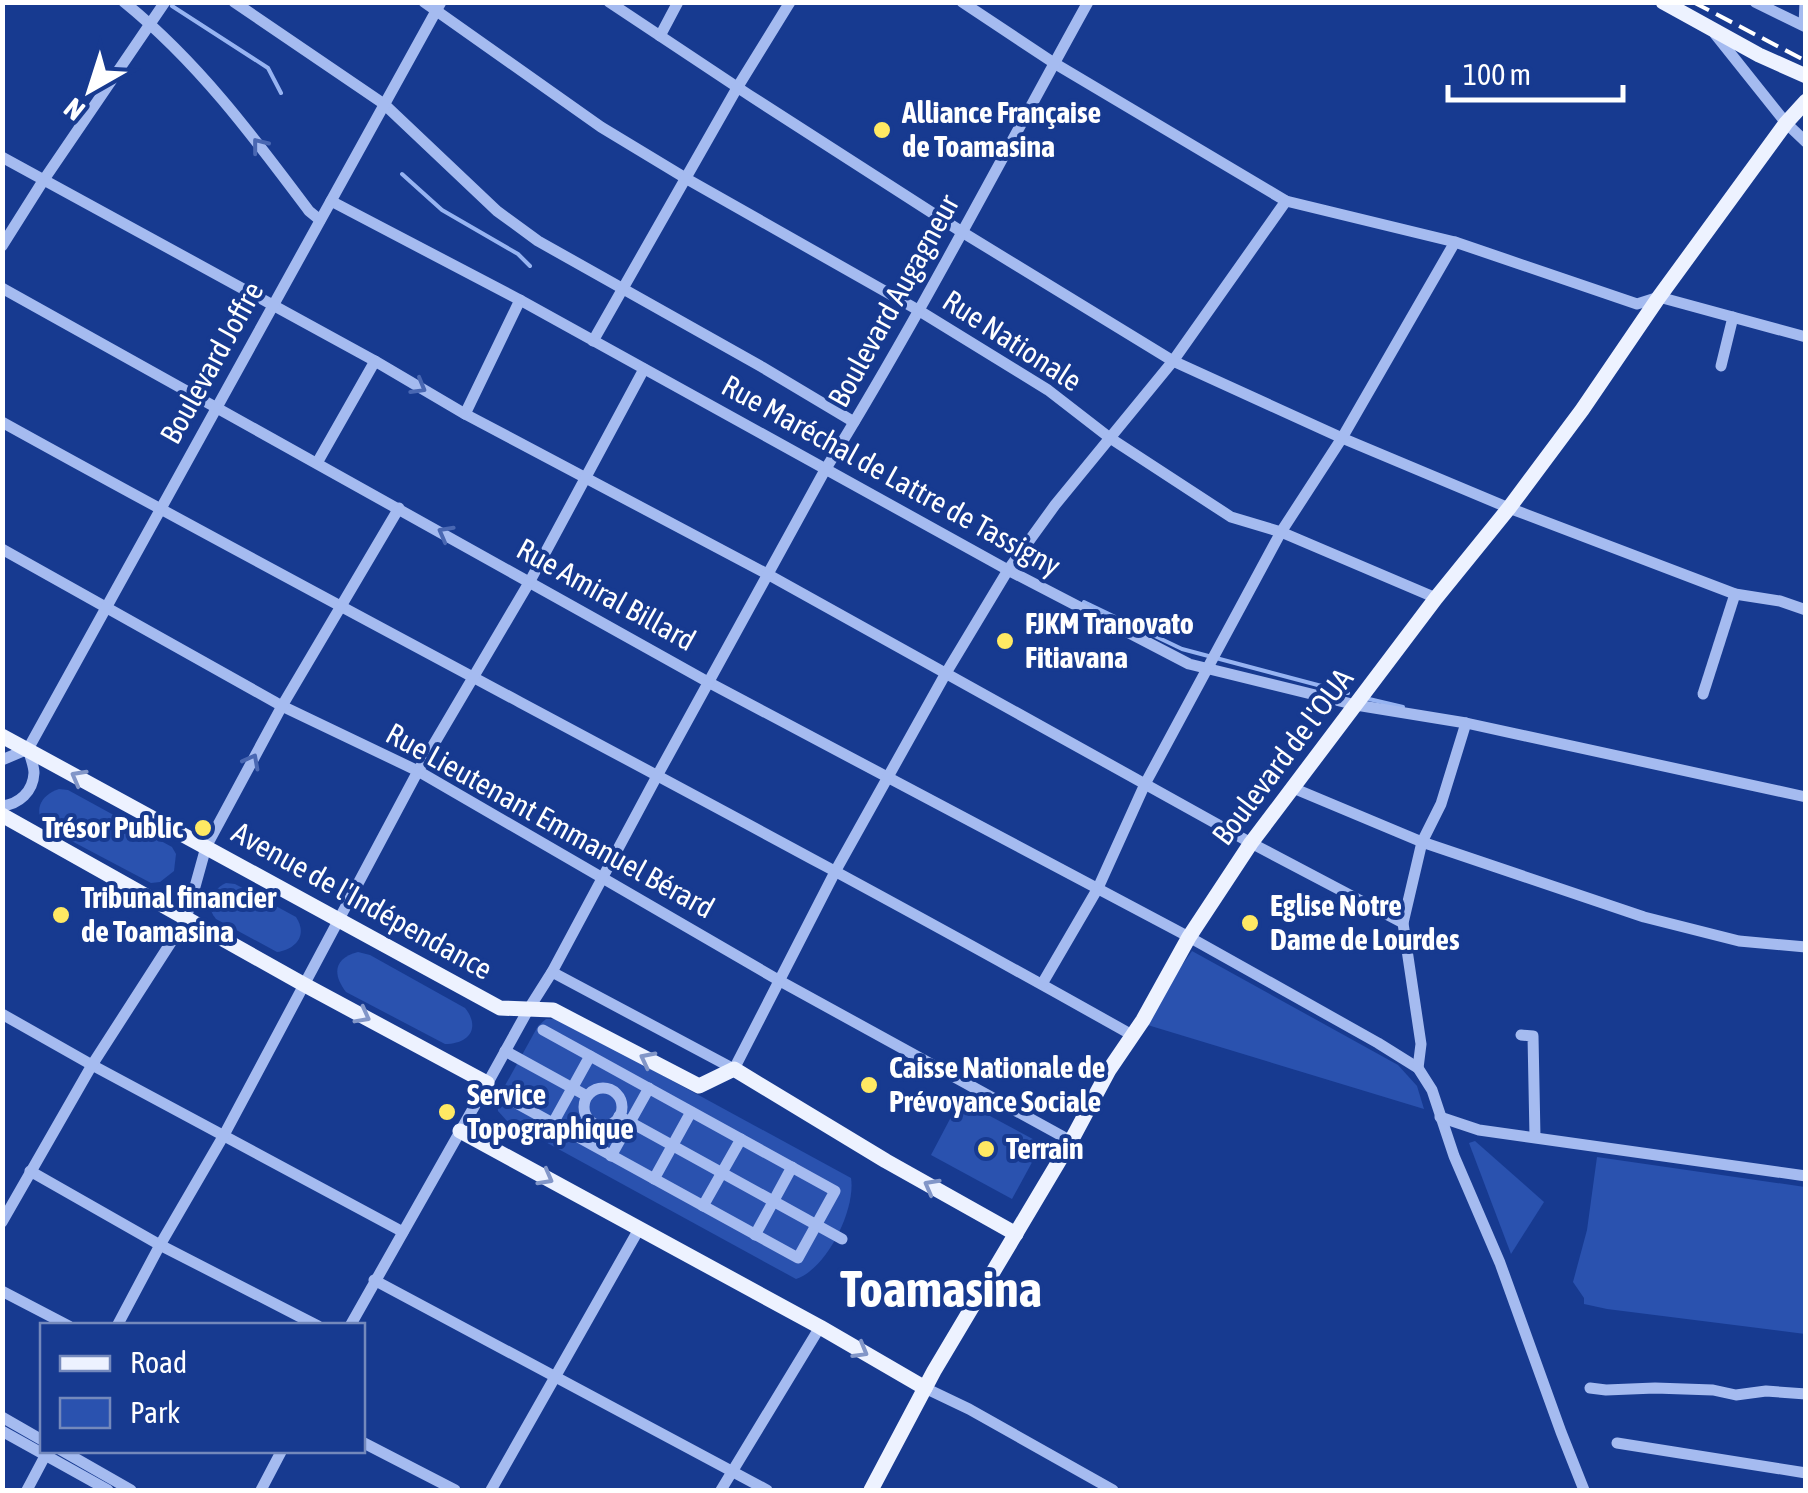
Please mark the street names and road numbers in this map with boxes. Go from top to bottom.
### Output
street label: Boulevard Augagneur [821,188,966,412]
street label: Boulevard Joffre [153,276,269,449]
street label: Rue Nationale [937,283,1088,398]
street label: Rue Maréchal de Lattre de Tassigny [716,368,1067,582]
street label: Rue Amiral Billard [511,531,702,657]
street label: Boulevard de l'OUA [1205,661,1360,851]
street label: Rue Lieutenant Emmanuel Bérard [381,716,720,925]
street label: Avenue de l'Indépendance [227,815,498,986]

